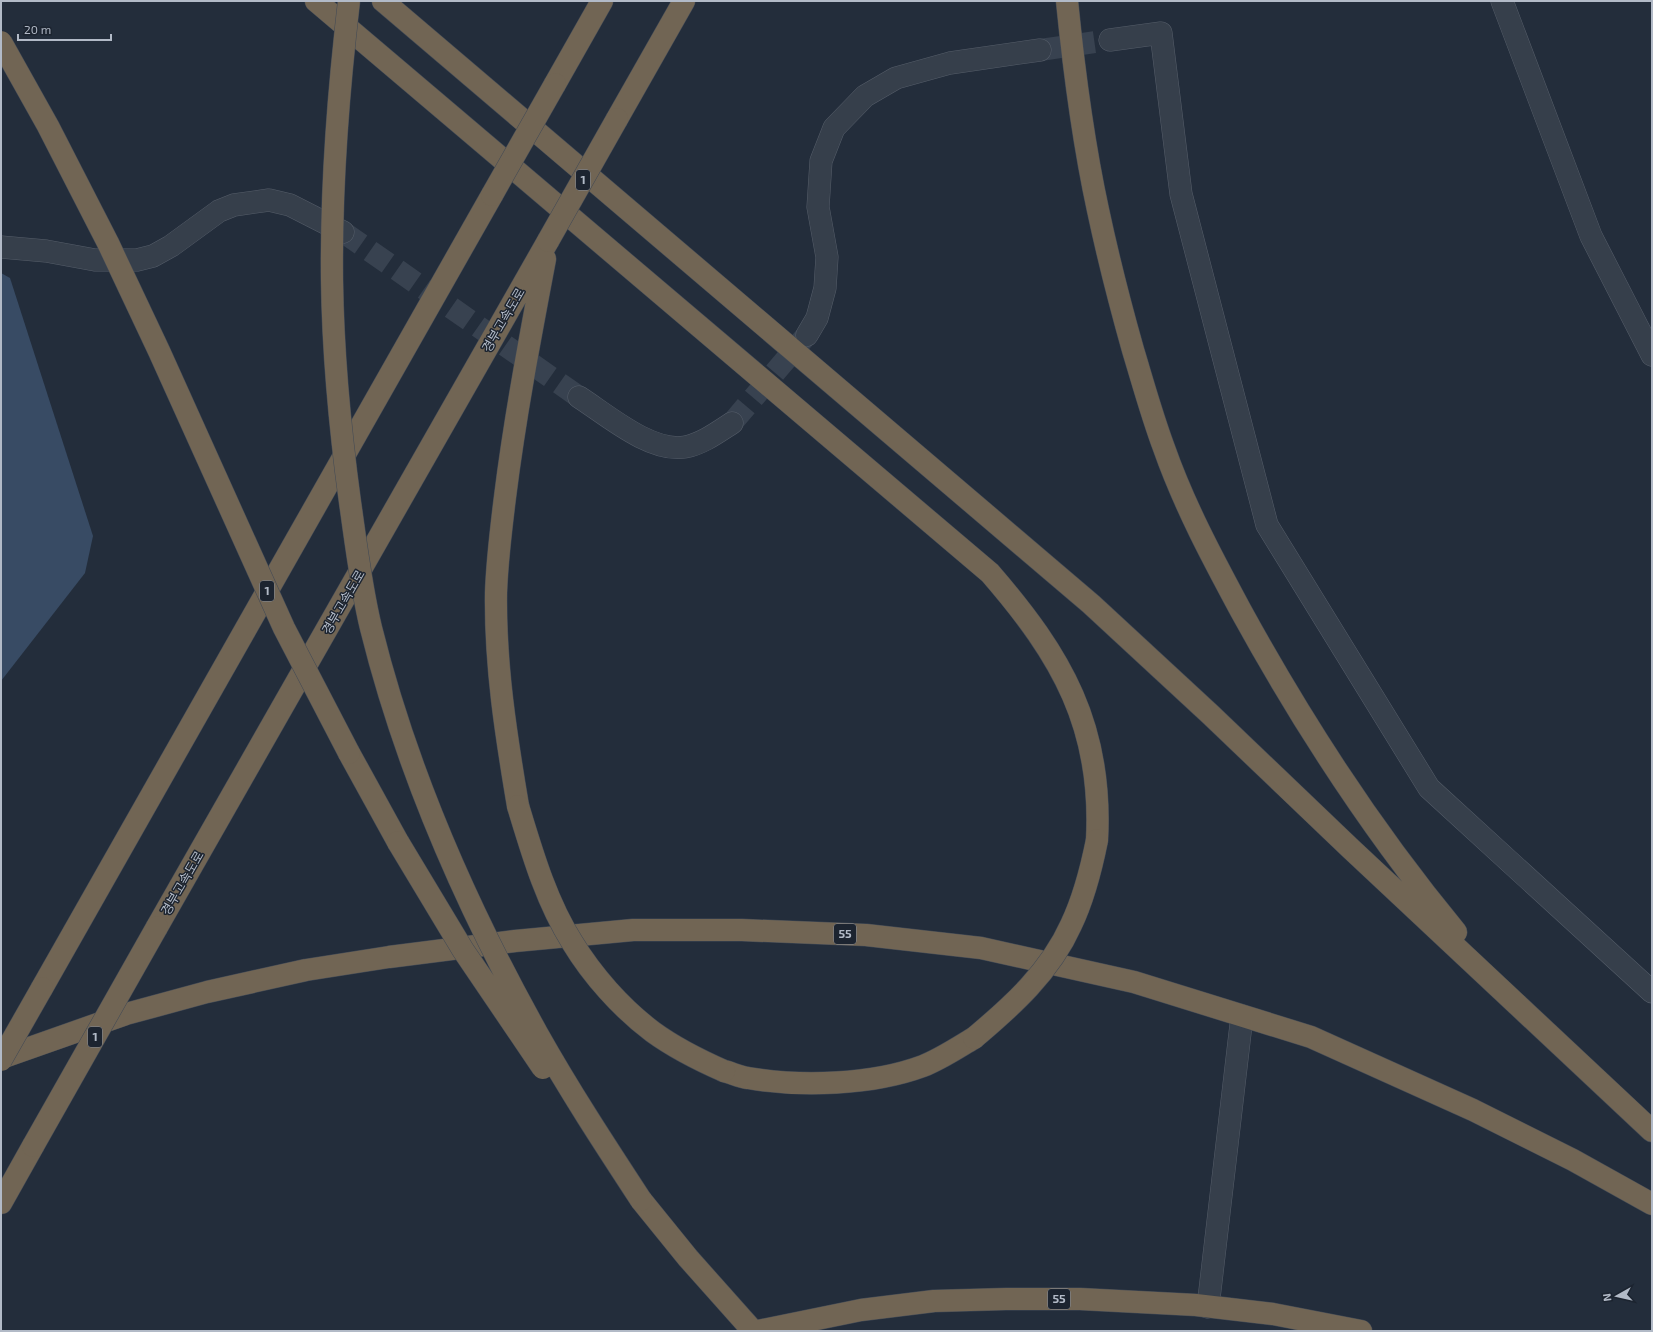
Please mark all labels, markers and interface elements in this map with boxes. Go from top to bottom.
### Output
scale bar [18,16,111,42]
text: 20 m [24,22,51,36]
road number: 1 [576,170,590,190]
street label: 경부고속도로 [478,285,528,355]
street label: 경부고속도로 [318,567,368,637]
road number: 1 [260,581,274,601]
street label: 경부고속도로 [157,848,207,918]
road number: 55 [834,924,856,944]
road number: 1 [88,1027,102,1047]
north arrow [1597,1276,1637,1316]
road number: 55 [1048,1289,1070,1309]
text: N [1600,1293,1614,1302]

